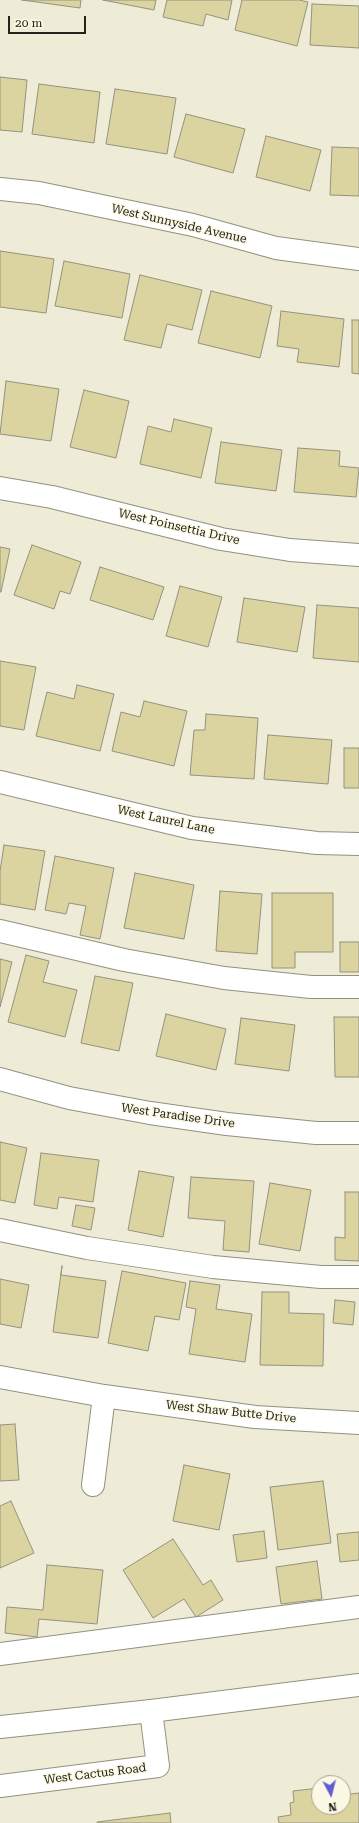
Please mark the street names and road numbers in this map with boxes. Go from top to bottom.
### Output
street label: West Sunnyside Avenue [110,201,248,247]
street label: West Poinsettia Drive [117,506,241,548]
street label: West Laurel Lane [116,803,216,837]
street label: West Paradise Drive [120,1101,236,1131]
street label: West Shaw Butte Drive [165,1398,297,1426]
street label: West Cactus Road [43,1761,147,1787]

